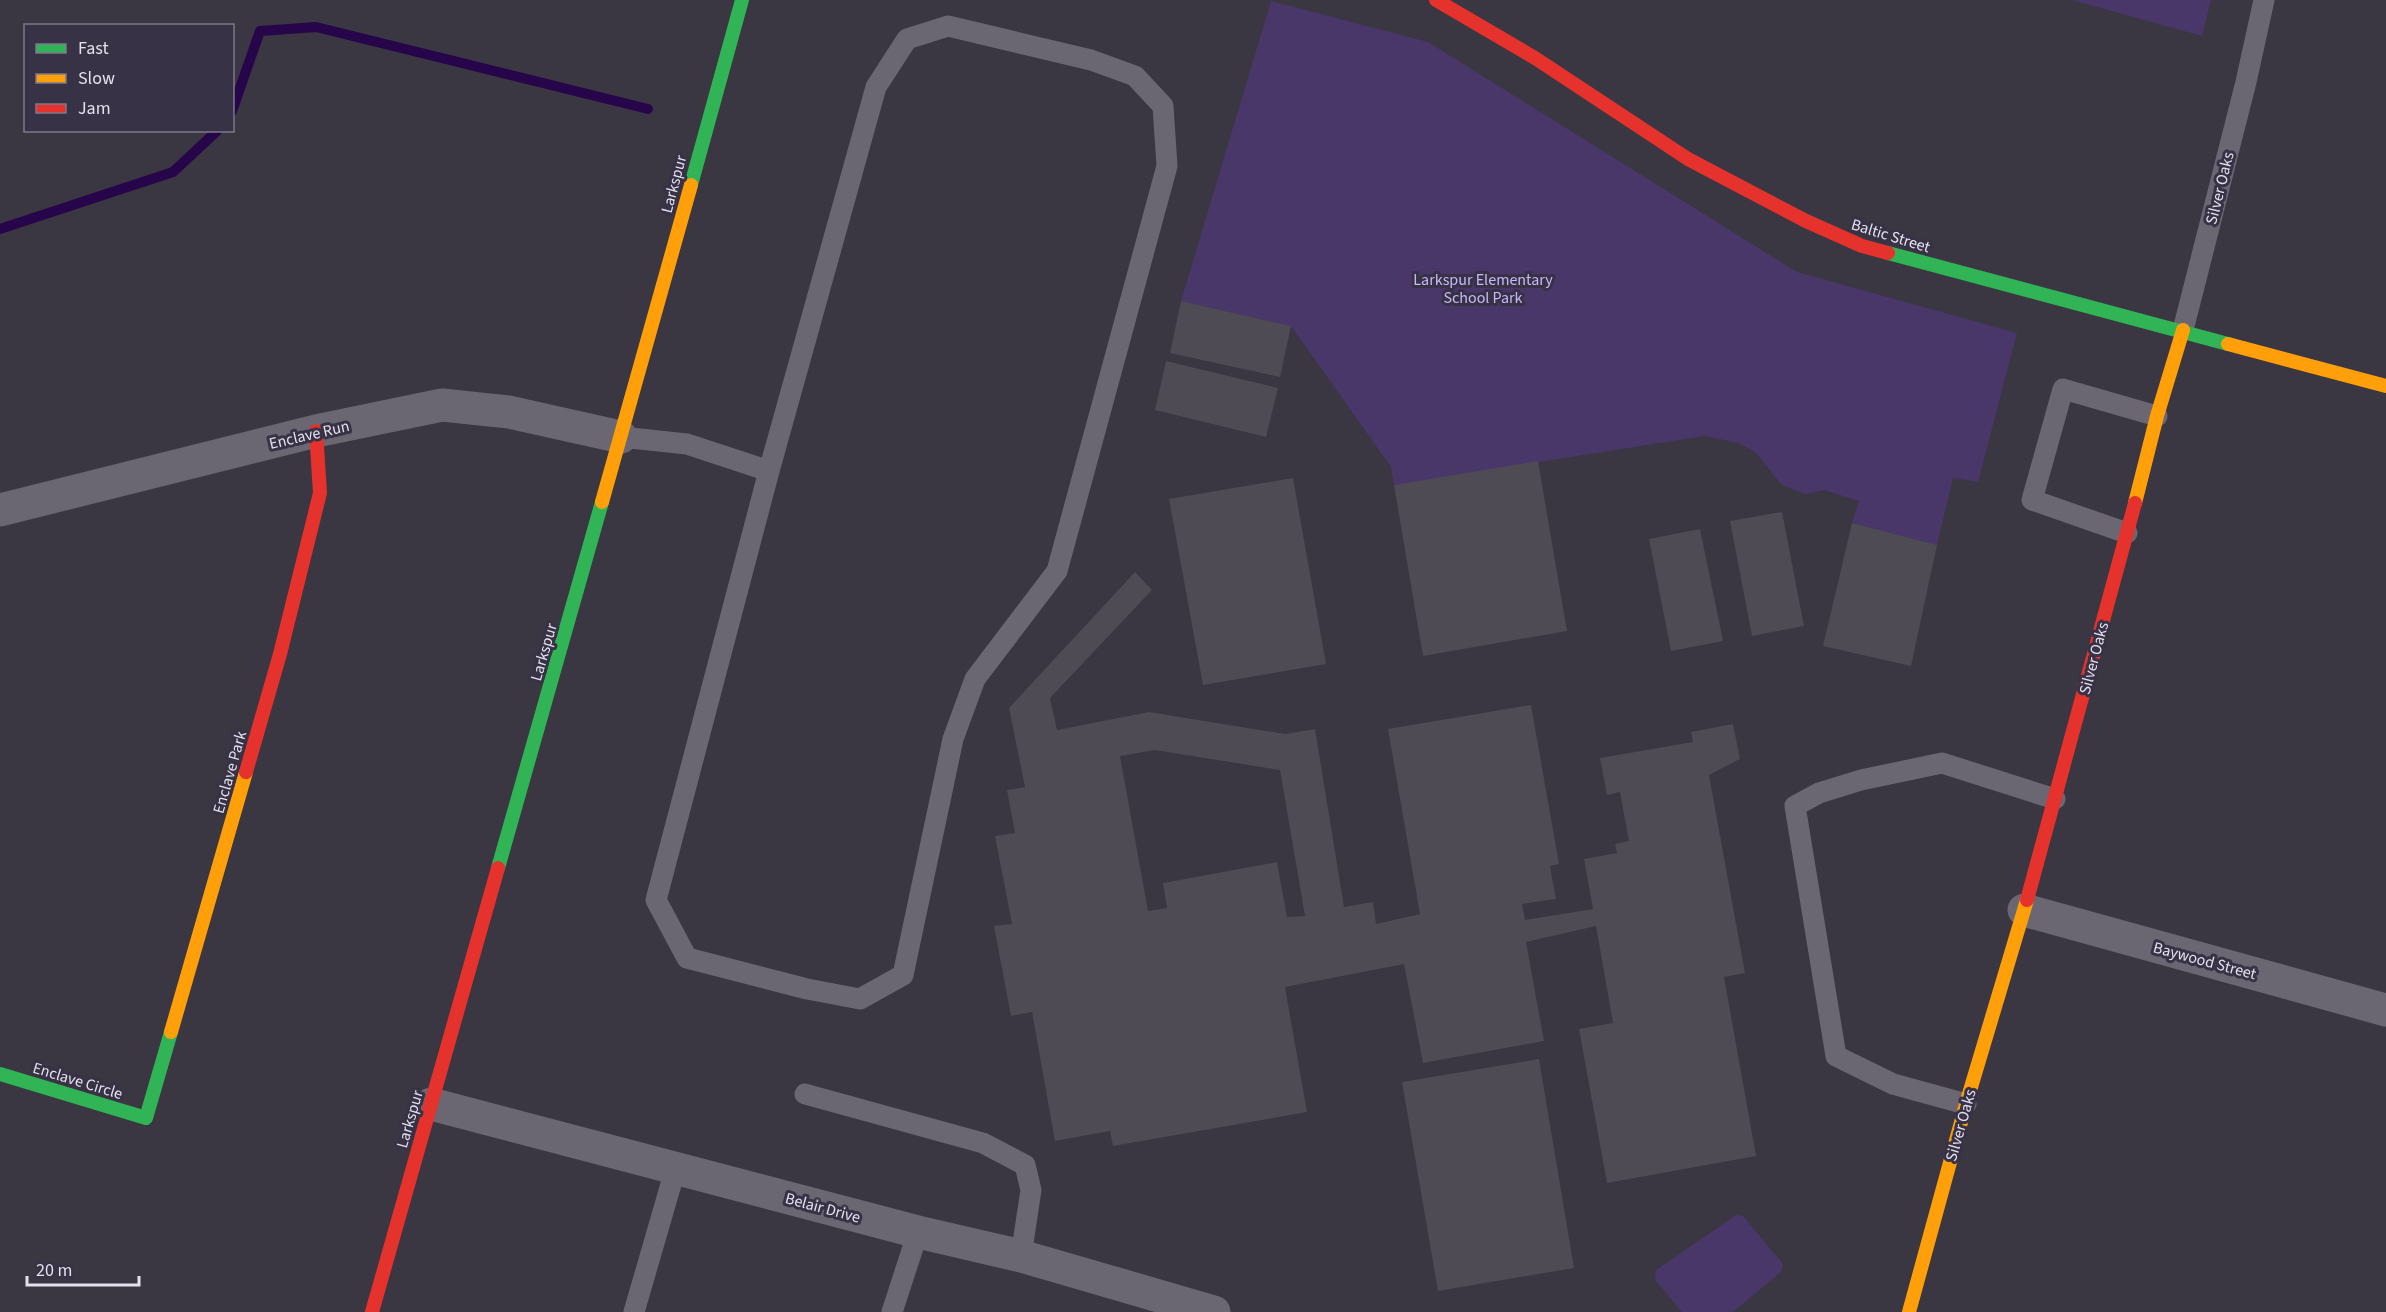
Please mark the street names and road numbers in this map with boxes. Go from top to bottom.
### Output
street label: Silver Oaks [2200,149,2240,227]
street label: Larkspur [656,152,692,216]
street label: Baltic Street [1849,214,1933,259]
street label: Enclave Run [267,415,352,455]
street label: Silver Oaks [2074,619,2114,697]
street label: Larkspur [525,620,563,684]
street label: Enclave Park [208,728,252,816]
street label: Baywood Street [2151,937,2259,985]
street label: Enclave Circle [30,1057,125,1105]
street label: Silver Oaks [1940,1086,1982,1164]
street label: Larkspur [391,1087,429,1151]
street label: Belair Drive [783,1187,863,1229]

